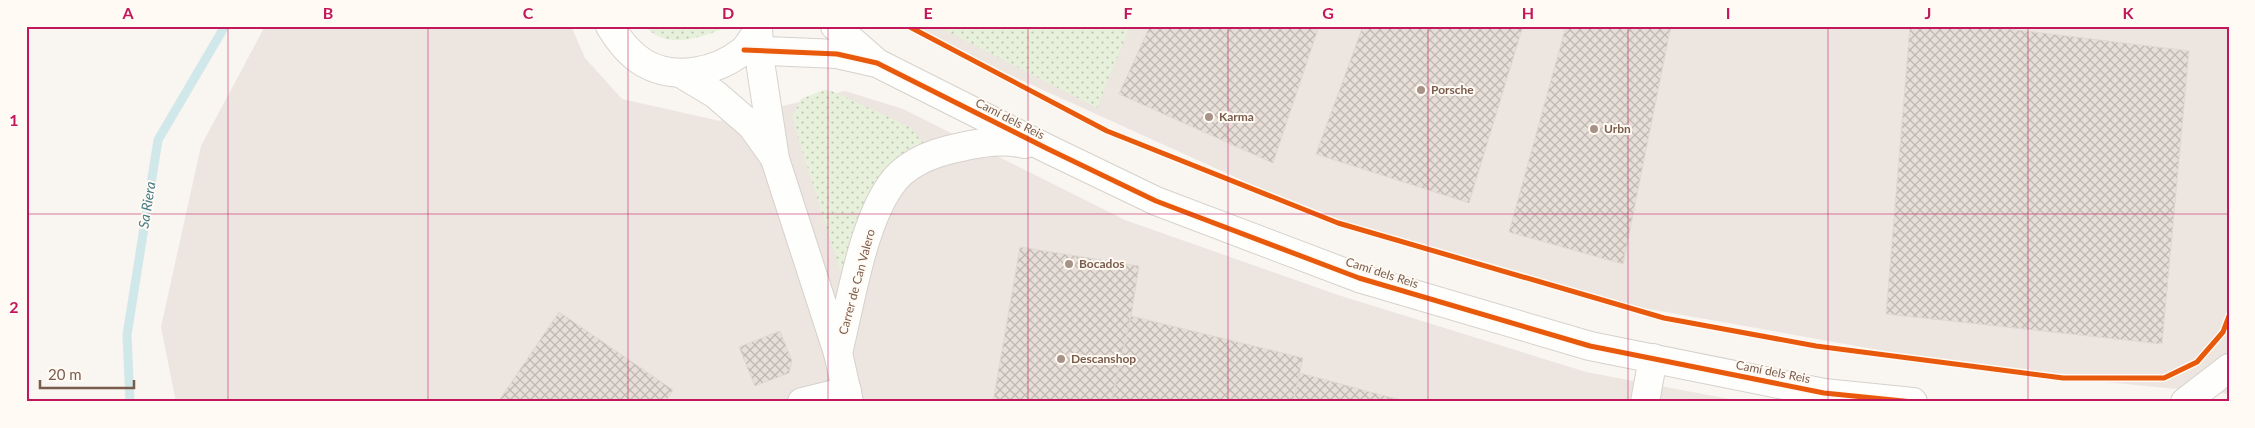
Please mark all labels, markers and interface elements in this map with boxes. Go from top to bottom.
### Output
text: A [121,3,134,22]
text: B [323,3,333,22]
text: C [523,3,534,22]
text: D [722,3,734,22]
text: E [923,3,933,22]
text: F [1123,3,1133,22]
text: G [1322,3,1334,22]
text: H [1522,3,1534,22]
text: I [1726,3,1730,22]
text: J [1925,3,1931,22]
text: K [2123,3,2135,22]
place label: Porsche [1431,82,1474,97]
marker: Porsche [1415,84,1427,96]
street label: Camí dels Reis [973,95,1047,142]
place label: Karma [1219,109,1254,124]
text: 1 [9,110,19,129]
marker: Karma [1203,111,1215,123]
place label: Urbn [1604,121,1631,136]
marker: Urbn [1588,123,1600,135]
water label: Sa Riera [134,180,159,229]
street label: Carrer de Can Valero [835,227,878,336]
street label: Camí dels Reis [1344,254,1420,291]
place label: Bocados [1079,256,1125,271]
marker: Bocados [1063,258,1075,270]
text: 2 [9,297,19,316]
place label: Descanshop [1071,351,1136,366]
marker: Descanshop [1055,353,1067,365]
street label: Camí dels Reis [1735,357,1812,386]
scale bar [40,358,134,390]
text: 20 m [48,365,82,383]

